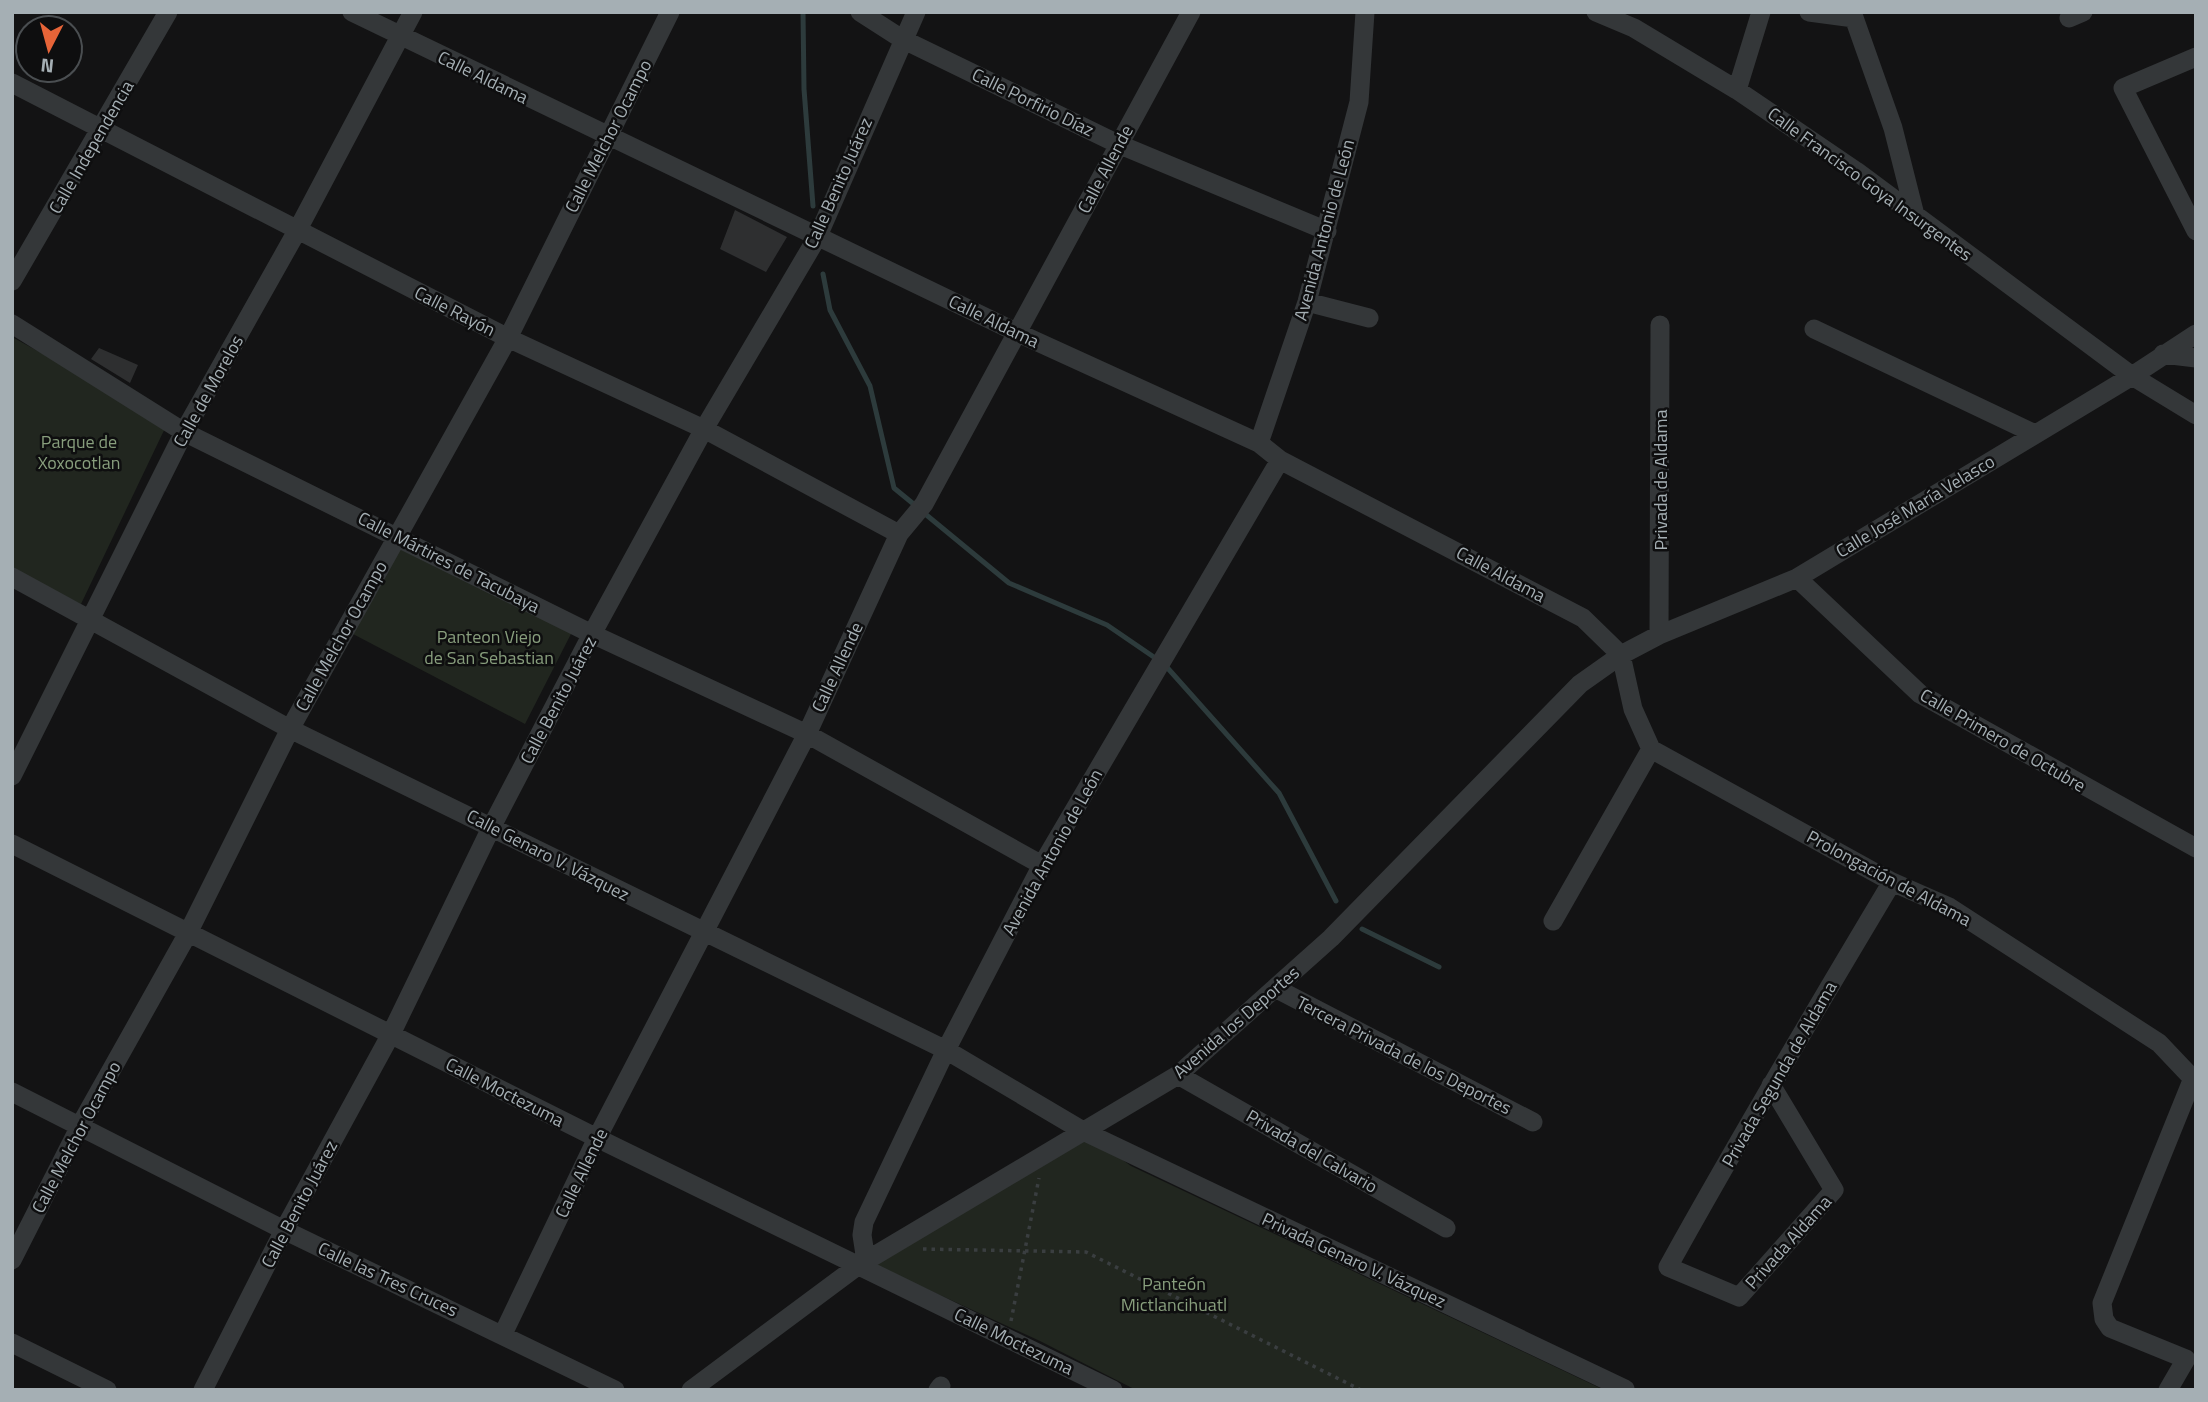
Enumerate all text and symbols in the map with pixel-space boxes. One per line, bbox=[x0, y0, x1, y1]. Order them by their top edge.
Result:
north arrow bbox=[14, 14, 84, 84]
street label: Calle Aldama bbox=[433, 43, 533, 111]
text: N bbox=[39, 51, 55, 82]
street label: Calle Melchor Ocampo bbox=[558, 55, 658, 217]
street label: Calle Porfirio Díaz bbox=[967, 61, 1099, 143]
street label: Calle Independencia bbox=[42, 75, 140, 219]
street label: Calle Francisco Goya Insurgentes bbox=[1762, 100, 1978, 268]
street label: Calle Benito Juárez bbox=[797, 113, 879, 253]
street label: Calle Allende bbox=[1070, 120, 1140, 218]
street label: Avenida Antonio de León bbox=[1287, 136, 1361, 324]
street label: Calle Rayón bbox=[410, 279, 500, 343]
street label: Calle Aldama bbox=[944, 287, 1044, 355]
street label: Calle de Morelos bbox=[166, 330, 250, 452]
street label: Privada de Aldama bbox=[1647, 410, 1674, 550]
park label: Parque de Xoxocotlan bbox=[38, 428, 120, 476]
street label: Calle José María Velasco bbox=[1830, 448, 2000, 564]
street label: Calle Mártires de Tacubaya bbox=[353, 504, 545, 620]
street label: Calle Aldama bbox=[1452, 539, 1550, 609]
street label: Calle Melchor Ocampo bbox=[288, 556, 394, 716]
street label: Calle Allende bbox=[804, 618, 870, 716]
park label: Panteon Viejo de San Sebastian bbox=[424, 623, 554, 671]
street label: Calle Benito Juárez bbox=[513, 631, 603, 769]
street label: Calle Primero de Octubre bbox=[1915, 681, 2091, 799]
street label: Avenida Antonio de León bbox=[995, 764, 1109, 940]
street label: Calle Genaro V. Vázquez bbox=[462, 802, 634, 908]
street label: Prolongación de Aldama bbox=[1802, 823, 1976, 933]
street label: Avenida los Deportes bbox=[1167, 959, 1305, 1085]
street label: Privada Segunda de Aldama bbox=[1715, 976, 1843, 1172]
street label: Tercera Privada de los Deportes bbox=[1292, 989, 1516, 1121]
street label: Calle Moctezuma bbox=[441, 1051, 569, 1133]
street label: Calle Melchor Ocampo bbox=[25, 1056, 127, 1218]
street label: Privada del Calvario bbox=[1241, 1102, 1383, 1200]
street label: Calle Allende bbox=[548, 1124, 614, 1222]
street label: Calle Benito Juárez bbox=[254, 1135, 344, 1273]
street label: Privada Aldama bbox=[1738, 1189, 1838, 1295]
street label: Privada Genaro V. Vázquez bbox=[1258, 1205, 1450, 1315]
street label: Calle las Tres Cruces bbox=[314, 1235, 462, 1323]
park label: Panteón Mictlancihuatl bbox=[1121, 1270, 1227, 1318]
street label: Calle Moctezuma bbox=[950, 1300, 1078, 1382]

